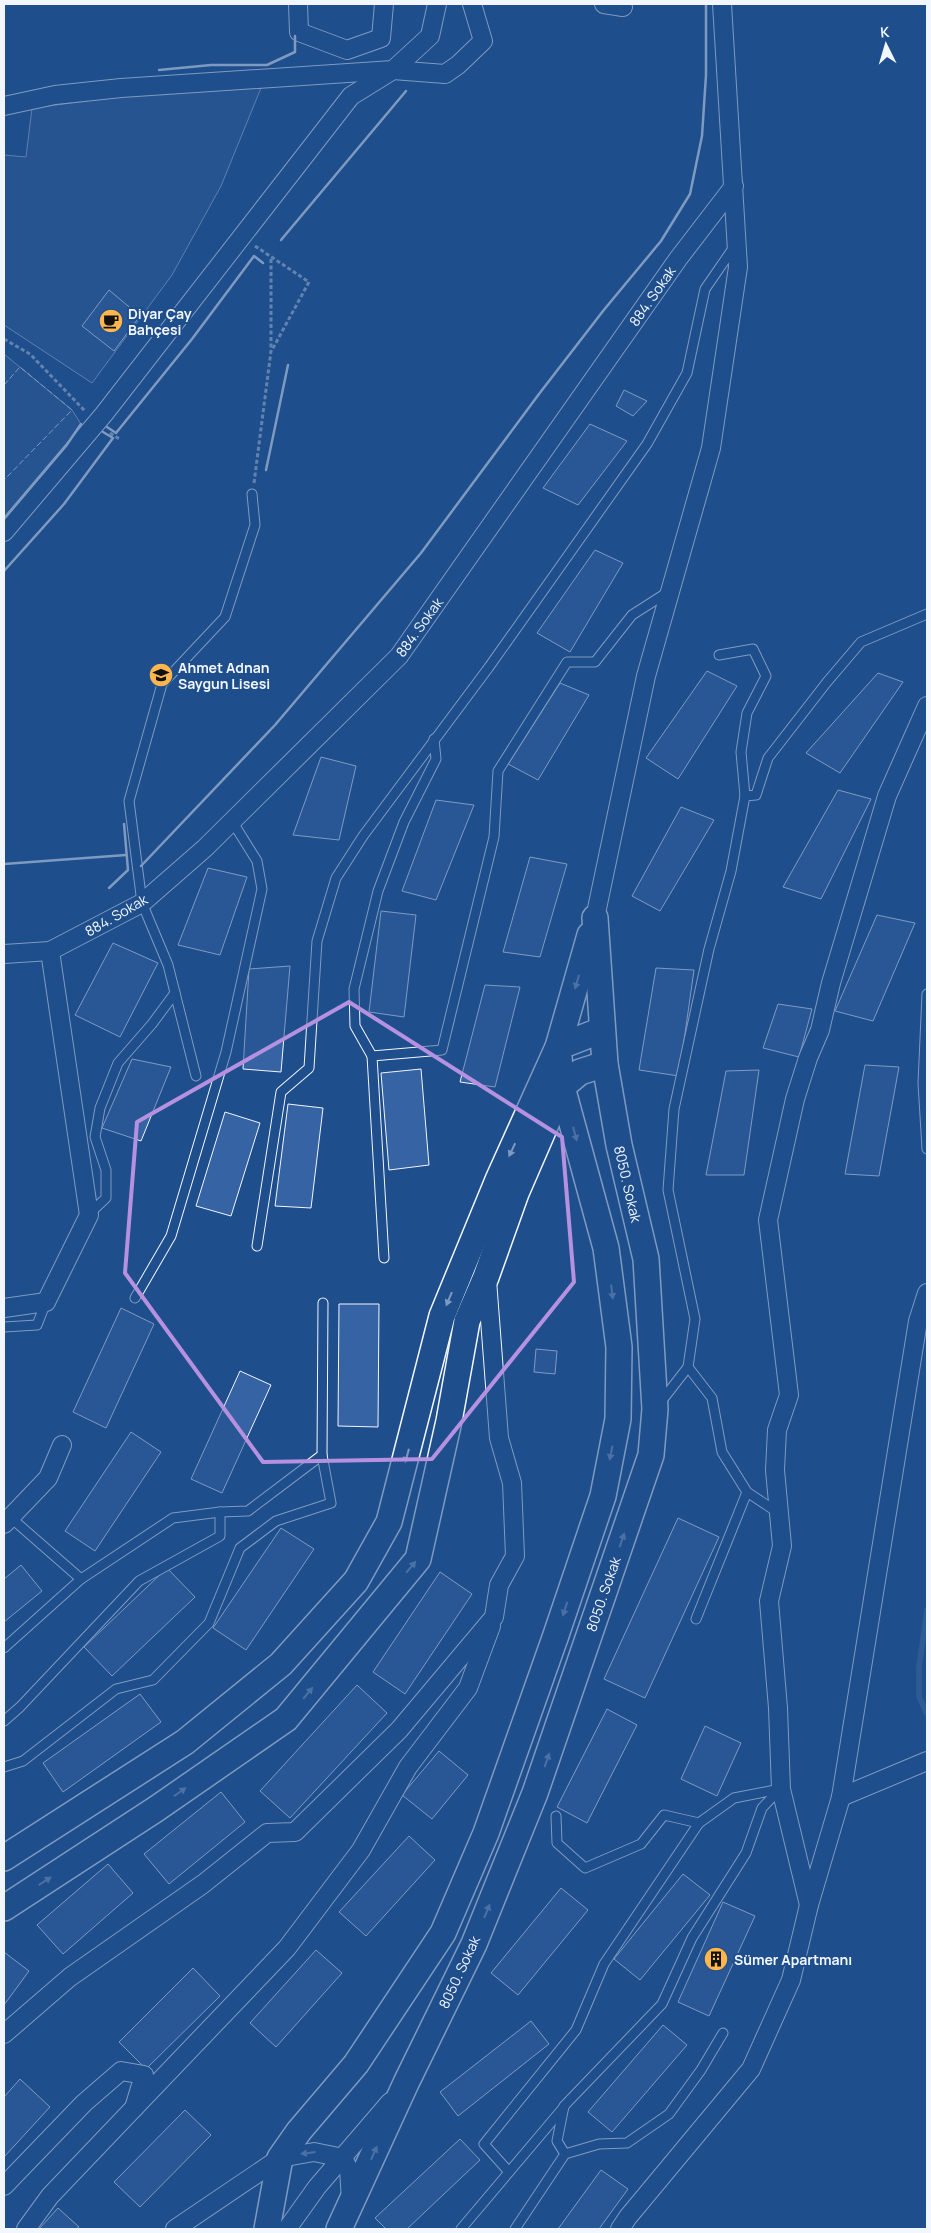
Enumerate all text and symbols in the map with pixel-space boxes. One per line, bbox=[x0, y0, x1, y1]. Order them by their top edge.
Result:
north arrow bbox=[861, 20, 911, 70]
text: K bbox=[879, 22, 891, 41]
street label: 884. Sokak bbox=[624, 261, 680, 330]
place label: Diyar Çay Bahçesi bbox=[128, 304, 192, 339]
cafe icon: Diyar Çay Bahçesi bbox=[98, 308, 124, 334]
street label: 884. Sokak bbox=[391, 593, 448, 661]
place label: Ahmet Adnan Saygun Lisesi bbox=[178, 658, 270, 693]
school or university icon: Ahmet Adnan Saygun Lisesi bbox=[148, 662, 174, 688]
street label: 884. Sokak bbox=[81, 889, 152, 941]
one-way arrow bbox=[572, 975, 580, 990]
one-way arrow bbox=[571, 1126, 579, 1141]
one-way arrow bbox=[508, 1143, 516, 1157]
street label: 8050. Sokak bbox=[610, 1144, 646, 1225]
one-way arrow bbox=[608, 1284, 616, 1300]
one-way arrow bbox=[444, 1292, 452, 1306]
one-way arrow bbox=[607, 1446, 615, 1461]
one-way arrow bbox=[402, 1449, 410, 1464]
one-way arrow bbox=[619, 1532, 626, 1547]
street label: 8050. Sokak bbox=[581, 1553, 625, 1634]
one-way arrow bbox=[405, 1562, 417, 1574]
one-way arrow bbox=[561, 1602, 569, 1617]
one-way arrow bbox=[302, 1686, 313, 1699]
one-way arrow bbox=[543, 1752, 551, 1767]
one-way arrow bbox=[174, 1787, 187, 1797]
one-way arrow bbox=[38, 1877, 51, 1886]
one-way arrow bbox=[483, 1903, 491, 1918]
street label: 8050. Sokak bbox=[434, 1932, 485, 2011]
building icon: Sümer Apartmanı bbox=[703, 1946, 729, 1972]
place label: Sümer Apartmanı bbox=[734, 1950, 852, 1969]
one-way arrow bbox=[371, 2146, 379, 2160]
one-way arrow bbox=[299, 2149, 315, 2157]

